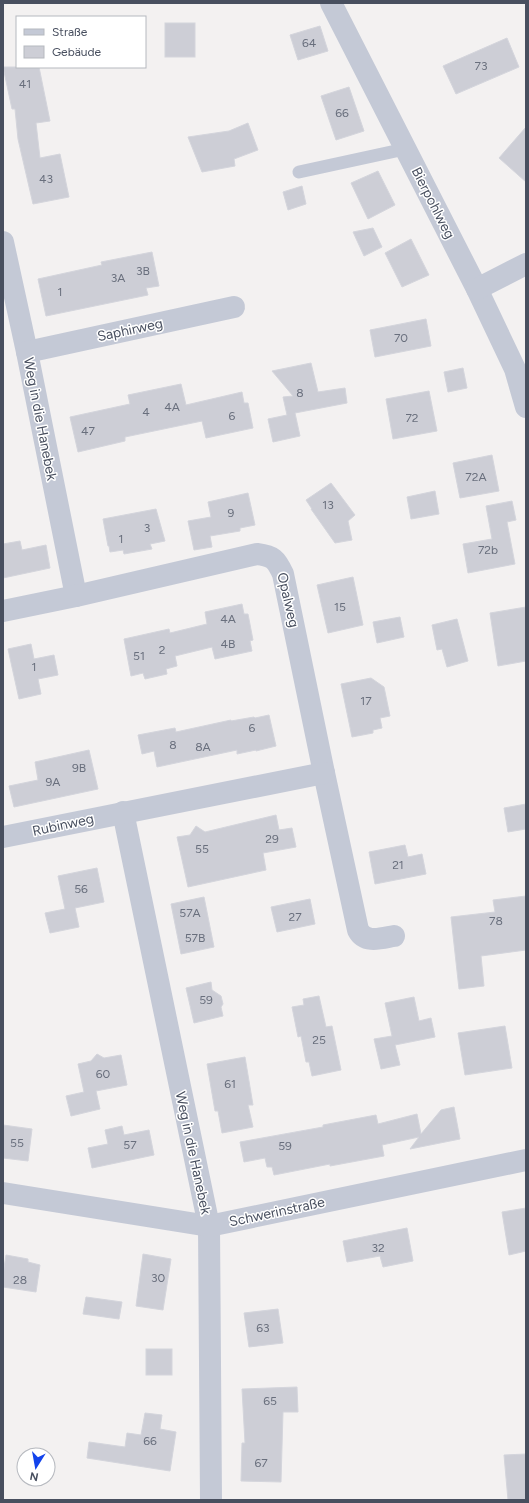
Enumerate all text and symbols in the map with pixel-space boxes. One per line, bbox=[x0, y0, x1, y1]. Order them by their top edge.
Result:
legend bbox=[16, 16, 146, 68]
text: Straße bbox=[52, 25, 88, 39]
house number: 64 bbox=[302, 36, 317, 50]
text: Gebäude bbox=[52, 45, 102, 59]
house number: 73 bbox=[475, 59, 487, 73]
house number: 41 bbox=[19, 77, 31, 91]
house number: 66 bbox=[335, 106, 349, 120]
street label: Bierpohlweg bbox=[408, 164, 458, 242]
house number: 43 bbox=[39, 172, 53, 186]
house number: 3B bbox=[136, 264, 150, 278]
house number: 3A bbox=[111, 271, 125, 285]
house number: 1 bbox=[58, 285, 62, 299]
street label: Saphirweg bbox=[96, 315, 164, 345]
house number: 70 bbox=[394, 331, 408, 345]
street label: Weg in die Hanebek bbox=[20, 356, 60, 482]
house number: 8 bbox=[296, 386, 304, 400]
house number: 4A bbox=[164, 400, 180, 414]
house number: 4 bbox=[142, 405, 150, 419]
house number: 6 bbox=[229, 409, 236, 423]
house number: 72 bbox=[405, 411, 419, 425]
house number: 47 bbox=[81, 424, 95, 438]
house number: 72A bbox=[465, 470, 487, 484]
house number: 13 bbox=[322, 498, 334, 512]
house number: 9 bbox=[228, 506, 235, 520]
house number: 3 bbox=[144, 521, 150, 535]
house number: 1 bbox=[119, 532, 123, 546]
house number: 72b bbox=[478, 543, 498, 557]
street label: Opalweg bbox=[273, 571, 303, 629]
house number: 15 bbox=[334, 600, 346, 614]
house number: 4A bbox=[220, 612, 236, 626]
house number: 4B bbox=[221, 637, 235, 651]
house number: 2 bbox=[159, 643, 165, 657]
house number: 51 bbox=[133, 649, 145, 663]
house number: 1 bbox=[32, 660, 36, 674]
house number: 17 bbox=[360, 694, 372, 708]
house number: 6 bbox=[249, 721, 256, 735]
house number: 8 bbox=[169, 738, 177, 752]
house number: 8A bbox=[195, 740, 211, 754]
house number: 9B bbox=[72, 761, 86, 775]
house number: 9A bbox=[46, 775, 60, 789]
street label: Rubinweg bbox=[31, 810, 95, 840]
house number: 29 bbox=[265, 832, 279, 846]
house number: 55 bbox=[195, 842, 209, 856]
house number: 21 bbox=[392, 858, 404, 872]
house number: 56 bbox=[74, 882, 88, 896]
house number: 57A bbox=[179, 906, 201, 920]
house number: 27 bbox=[288, 910, 302, 924]
house number: 78 bbox=[489, 914, 503, 928]
house number: 57B bbox=[185, 931, 205, 945]
house number: 59 bbox=[199, 993, 213, 1007]
house number: 25 bbox=[312, 1033, 326, 1047]
house number: 60 bbox=[96, 1067, 111, 1081]
house number: 61 bbox=[224, 1077, 236, 1091]
street label: Weg in die Hanebek bbox=[172, 1090, 214, 1216]
house number: 55 bbox=[10, 1136, 24, 1150]
house number: 57 bbox=[123, 1138, 137, 1152]
house number: 59 bbox=[278, 1139, 292, 1153]
street label: Schwerinstraße bbox=[228, 1193, 327, 1230]
house number: 32 bbox=[371, 1241, 385, 1255]
house number: 30 bbox=[151, 1271, 165, 1285]
house number: 28 bbox=[13, 1273, 27, 1287]
house number: 63 bbox=[256, 1321, 270, 1335]
house number: 65 bbox=[263, 1394, 277, 1408]
house number: 66 bbox=[143, 1434, 157, 1448]
north arrow bbox=[16, 1447, 56, 1487]
house number: 67 bbox=[254, 1456, 268, 1470]
text: N bbox=[29, 1469, 40, 1484]

